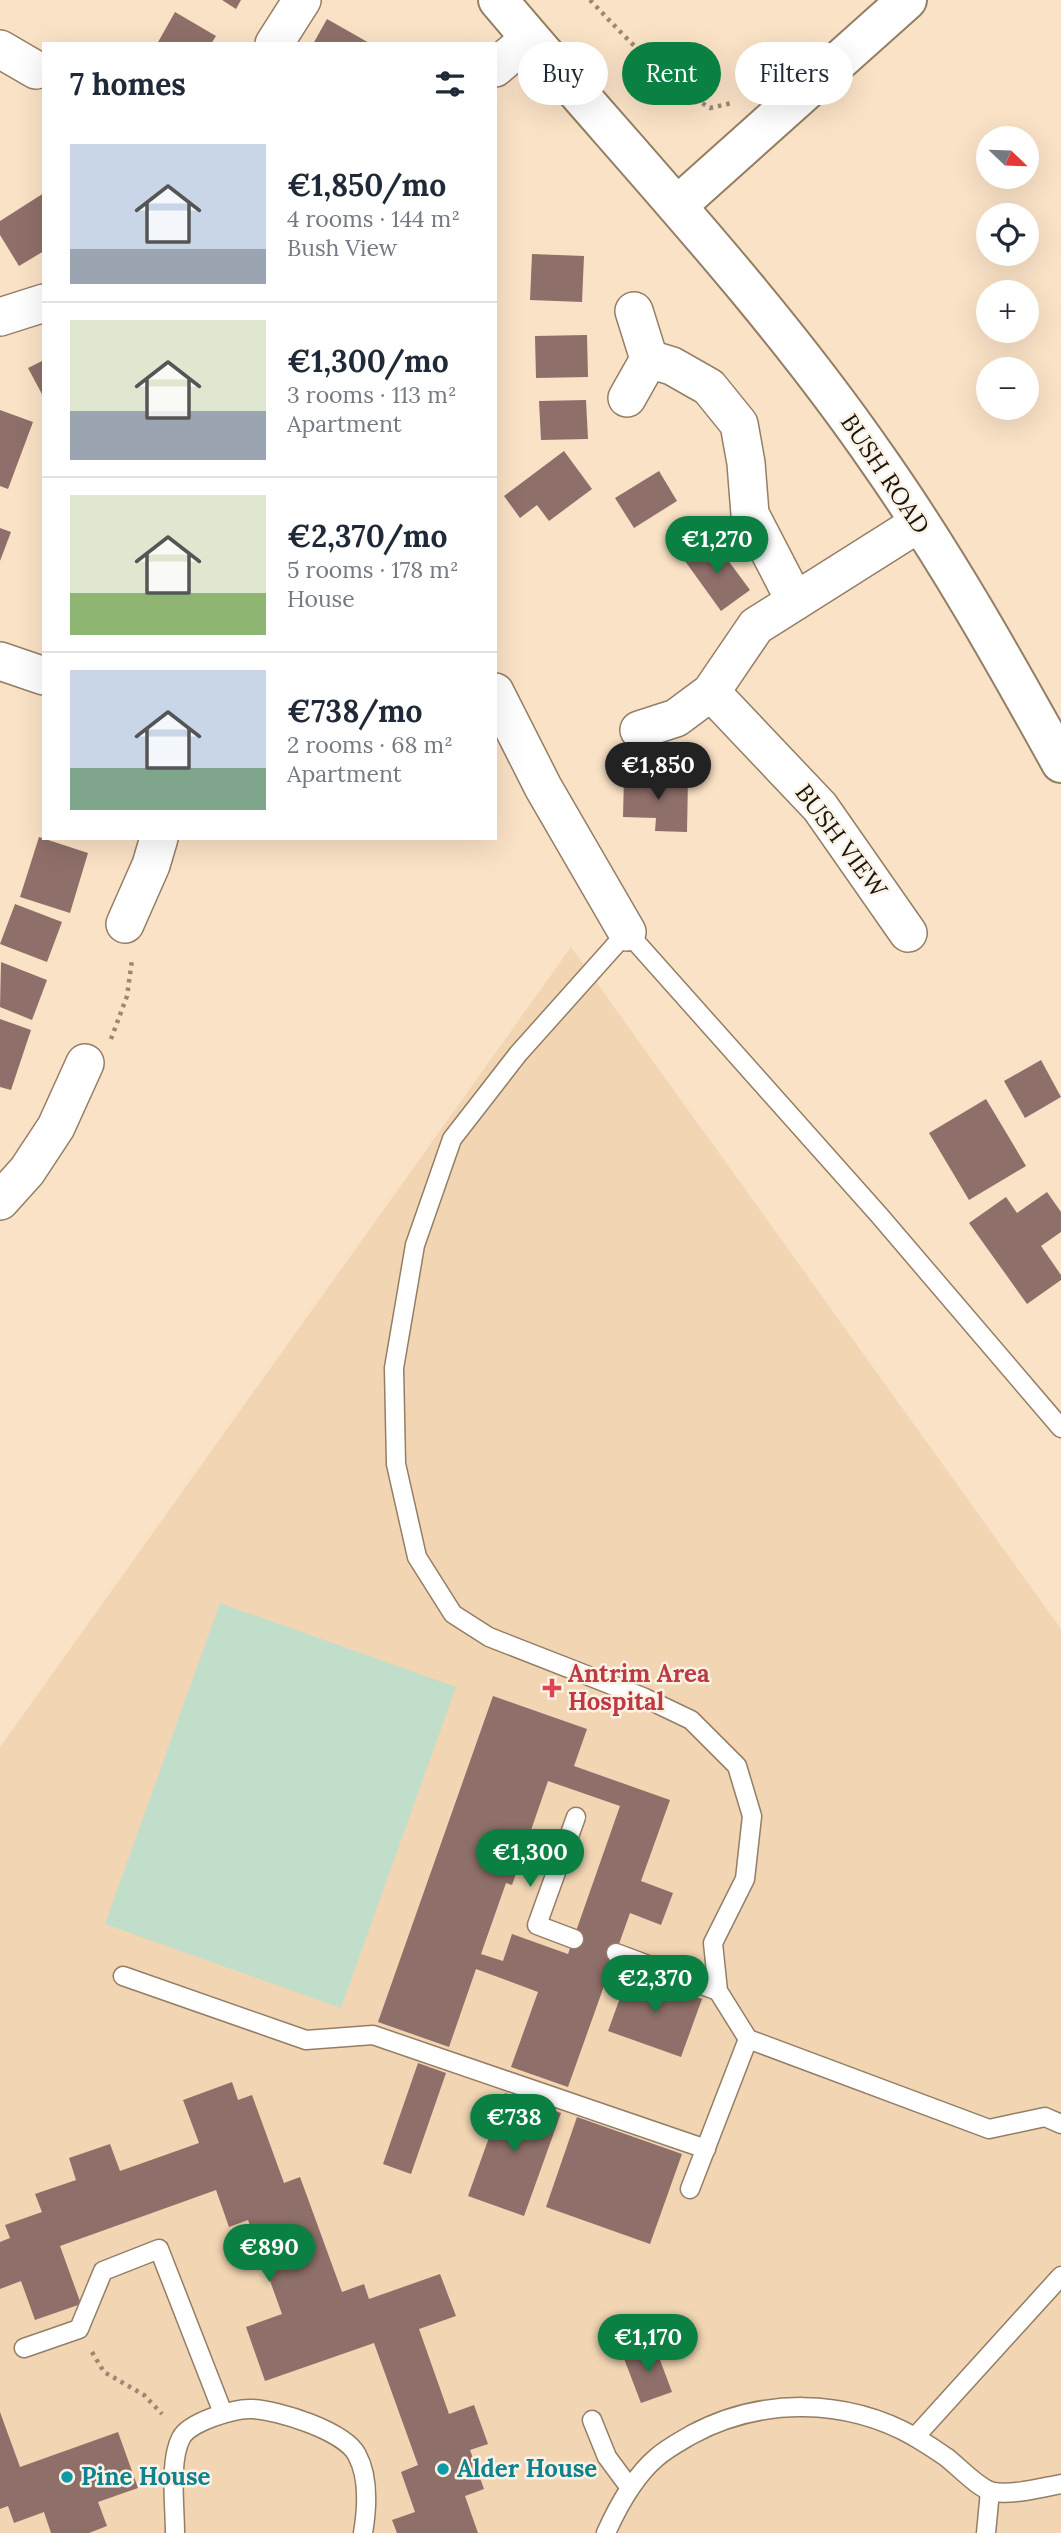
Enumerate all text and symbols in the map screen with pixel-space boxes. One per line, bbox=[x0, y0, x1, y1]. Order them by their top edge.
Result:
chip: Buy bbox=[518, 42, 608, 105]
chip: Rent bbox=[622, 42, 721, 105]
chip: Filters bbox=[735, 42, 853, 105]
text: 7 homes bbox=[70, 65, 186, 103]
icon: filters bbox=[431, 65, 469, 103]
north arrow bbox=[976, 126, 1040, 189]
map controls bbox=[976, 126, 1039, 420]
text: €1,850/mo bbox=[287, 166, 446, 204]
icon: home bbox=[126, 172, 210, 256]
button: locate bbox=[976, 203, 1039, 266]
text: 4 rooms · 144 m² bbox=[287, 204, 460, 233]
text: Bush View bbox=[287, 233, 397, 262]
button: + bbox=[976, 280, 1039, 343]
text: €1,300/mo bbox=[287, 342, 449, 380]
icon: home bbox=[126, 348, 210, 432]
button: − bbox=[976, 357, 1039, 420]
text: 3 rooms · 113 m² bbox=[287, 380, 457, 409]
street label: BUSH ROAD bbox=[834, 408, 937, 540]
text: Apartment bbox=[287, 409, 402, 438]
pin: €1,270 bbox=[660, 516, 774, 576]
text: €2,370/mo bbox=[287, 517, 447, 555]
icon: home bbox=[126, 523, 210, 607]
text: €1,270 bbox=[681, 524, 753, 553]
text: 5 rooms · 178 m² bbox=[287, 555, 459, 584]
text: House bbox=[287, 584, 355, 613]
text: €738/mo bbox=[287, 692, 423, 730]
icon: home bbox=[126, 698, 210, 782]
text: 2 rooms · 68 m² bbox=[287, 730, 453, 759]
pin: €1,850 bbox=[601, 742, 715, 802]
text: €1,850 bbox=[621, 750, 695, 779]
text: Apartment bbox=[287, 759, 402, 788]
street label: BUSH VIEW bbox=[789, 778, 895, 904]
place label: Antrim Area Hospital bbox=[568, 1658, 710, 1717]
marker: Antrim Area Hospital bbox=[542, 1678, 562, 1698]
pin: €1,300 bbox=[473, 1829, 587, 1889]
text: €1,300 bbox=[492, 1837, 568, 1866]
pin: €2,370 bbox=[598, 1955, 712, 2015]
text: €2,370 bbox=[618, 1963, 692, 1992]
pin: €738 bbox=[473, 2094, 555, 2154]
text: €738 bbox=[486, 2102, 542, 2131]
pin: €890 bbox=[228, 2224, 310, 2284]
text: €890 bbox=[239, 2232, 299, 2261]
pin: €1,170 bbox=[591, 2314, 705, 2374]
text: €1,170 bbox=[614, 2322, 682, 2351]
place label: Alder House bbox=[457, 2453, 597, 2484]
place label: Pine House bbox=[81, 2461, 211, 2492]
marker: Alder House bbox=[435, 2461, 451, 2477]
marker: Pine House bbox=[59, 2469, 75, 2485]

